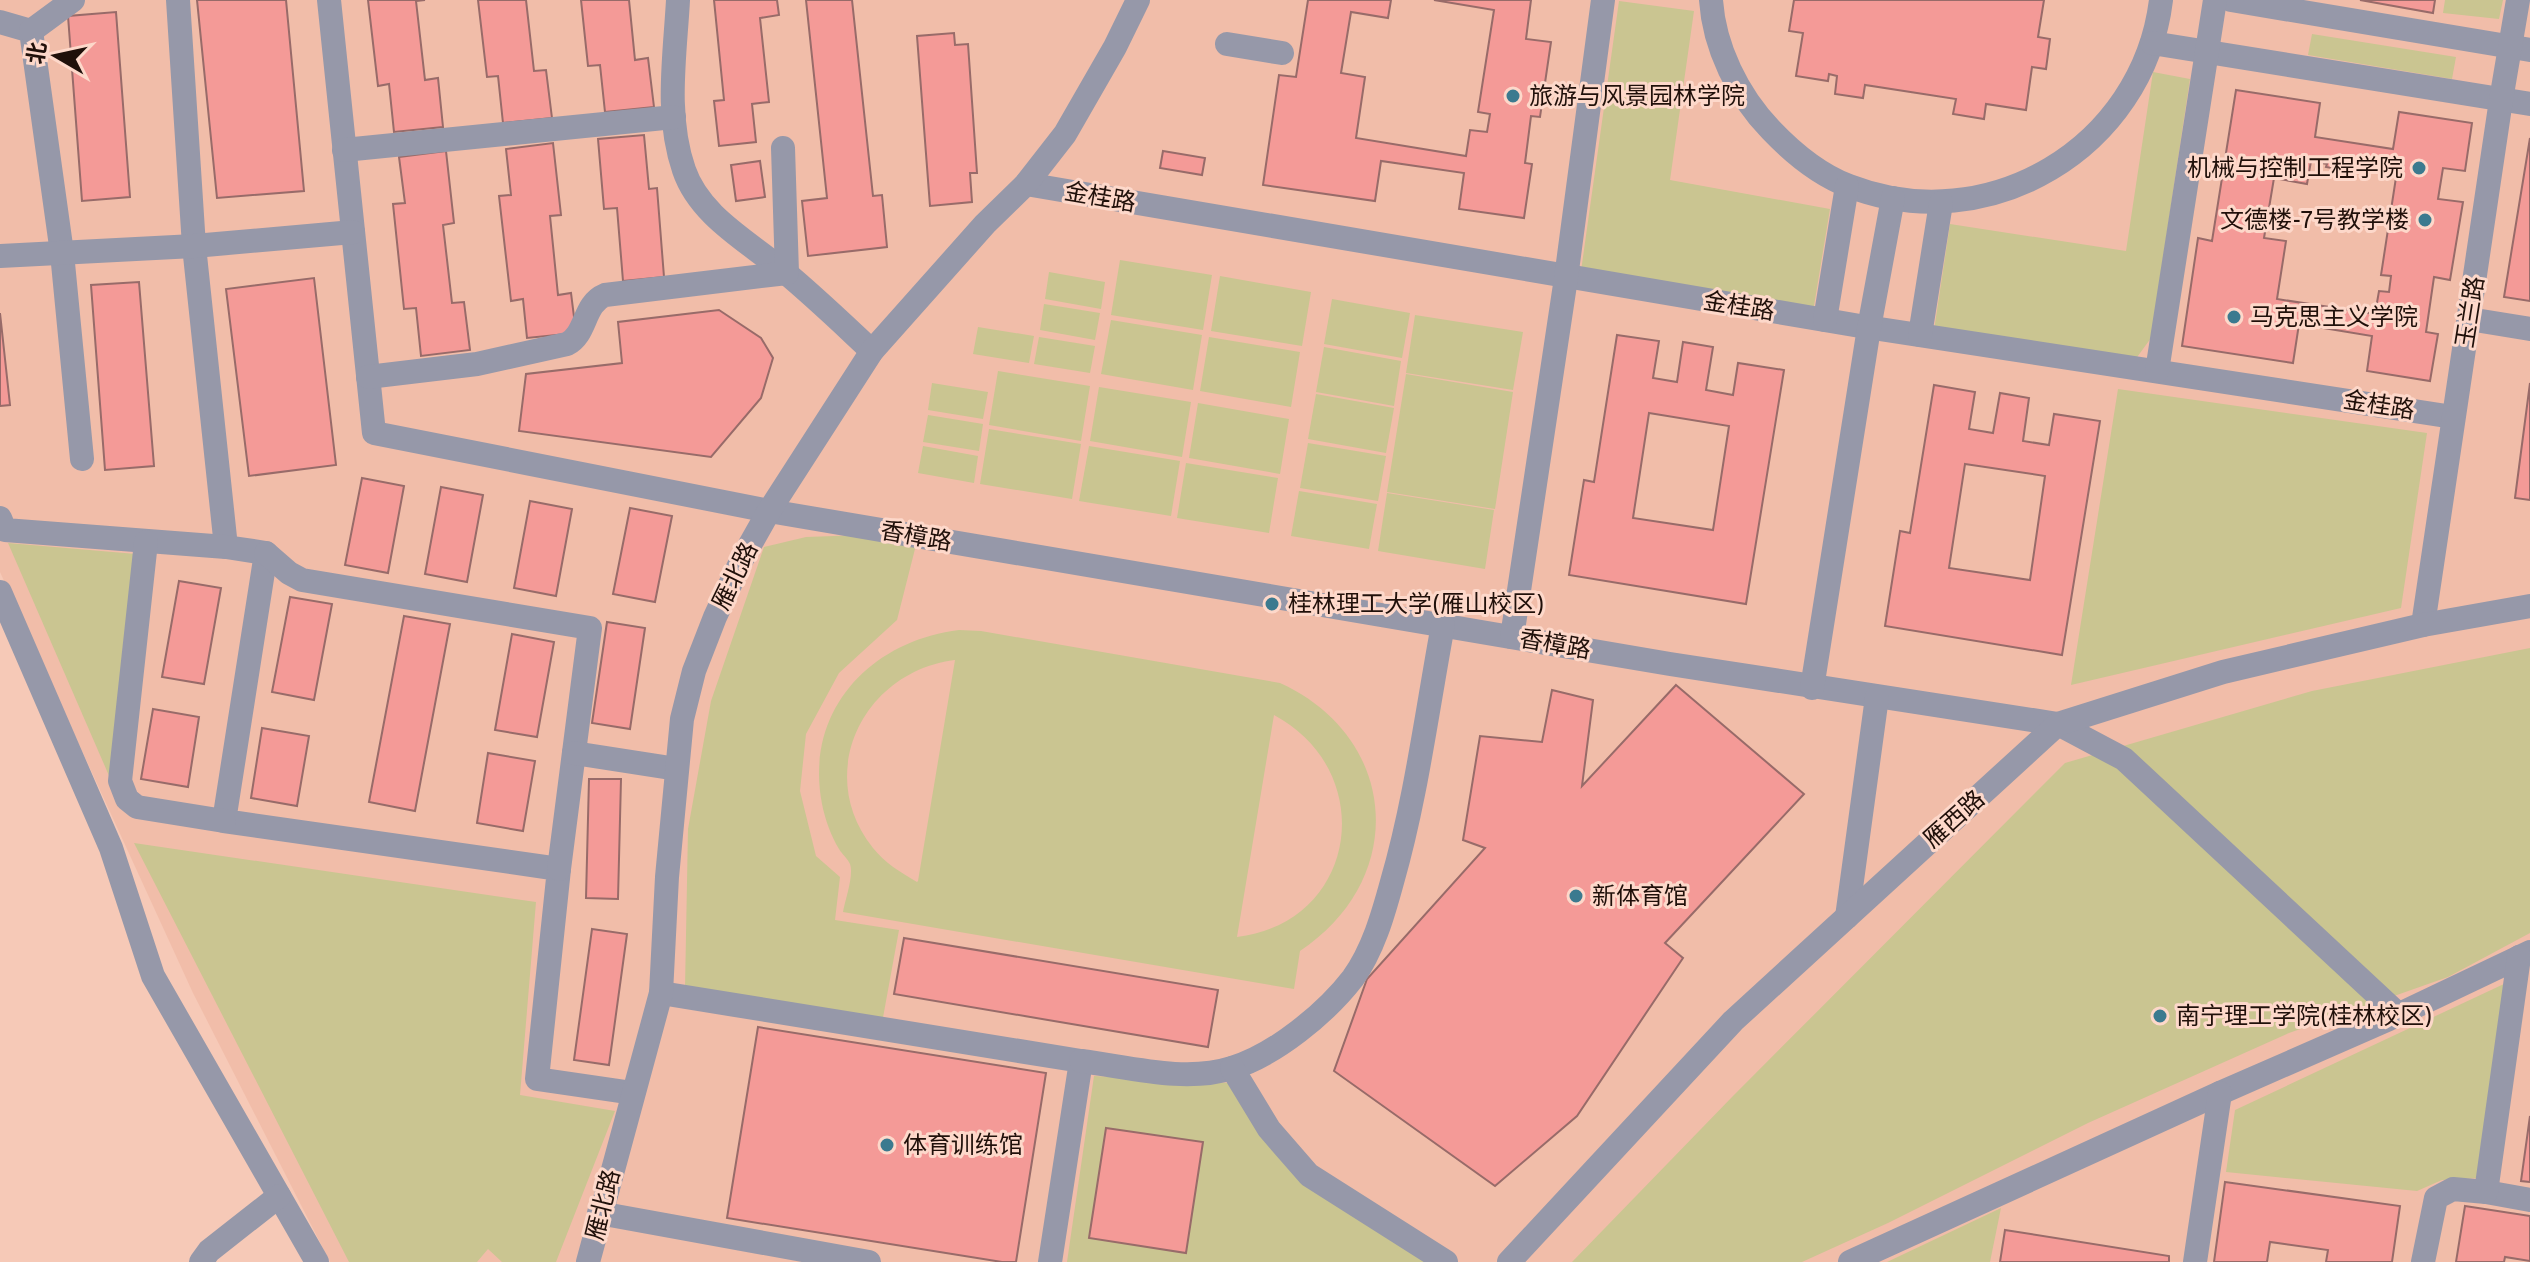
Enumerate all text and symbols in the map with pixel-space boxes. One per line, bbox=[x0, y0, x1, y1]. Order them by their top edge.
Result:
north arrow bbox=[16, 16, 96, 96]
text: 北 bbox=[24, 40, 54, 66]
place label: 旅游与风景园林学院 bbox=[1529, 83, 1745, 113]
marker: 旅游与风景园林学院 bbox=[1504, 87, 1522, 105]
place label: 机械与控制工程学院 bbox=[2187, 155, 2403, 185]
marker: 机械与控制工程学院 bbox=[2410, 159, 2428, 177]
street label: 金桂路 bbox=[1062, 178, 1138, 220]
place label: 文德楼-7号教学楼 bbox=[2220, 207, 2409, 237]
marker: 文德楼-7号教学楼 bbox=[2416, 211, 2434, 229]
street label: 玉兰路 bbox=[2452, 274, 2492, 350]
street label: 金桂路 bbox=[1701, 288, 1777, 328]
place label: 马克思主义学院 bbox=[2250, 304, 2418, 334]
marker: 马克思主义学院 bbox=[2225, 308, 2243, 326]
street label: 金桂路 bbox=[2341, 387, 2417, 427]
street label: 香樟路 bbox=[878, 517, 954, 559]
street label: 雁北路 bbox=[708, 538, 766, 616]
place label: 桂林理工大学(雁山校区) bbox=[1288, 591, 1544, 621]
marker: 桂林理工大学(雁山校区) bbox=[1263, 595, 1281, 613]
street label: 香樟路 bbox=[1517, 625, 1593, 667]
street label: 雁西路 bbox=[1919, 785, 1992, 856]
place label: 新体育馆 bbox=[1592, 883, 1688, 913]
marker: 新体育馆 bbox=[1567, 887, 1585, 905]
place label: 南宁理工学院(桂林校区) bbox=[2176, 1003, 2432, 1033]
marker: 南宁理工学院(桂林校区) bbox=[2151, 1007, 2169, 1025]
place label: 体育训练馆 bbox=[903, 1132, 1023, 1162]
marker: 体育训练馆 bbox=[878, 1136, 896, 1154]
street label: 雁北路 bbox=[582, 1167, 628, 1244]

